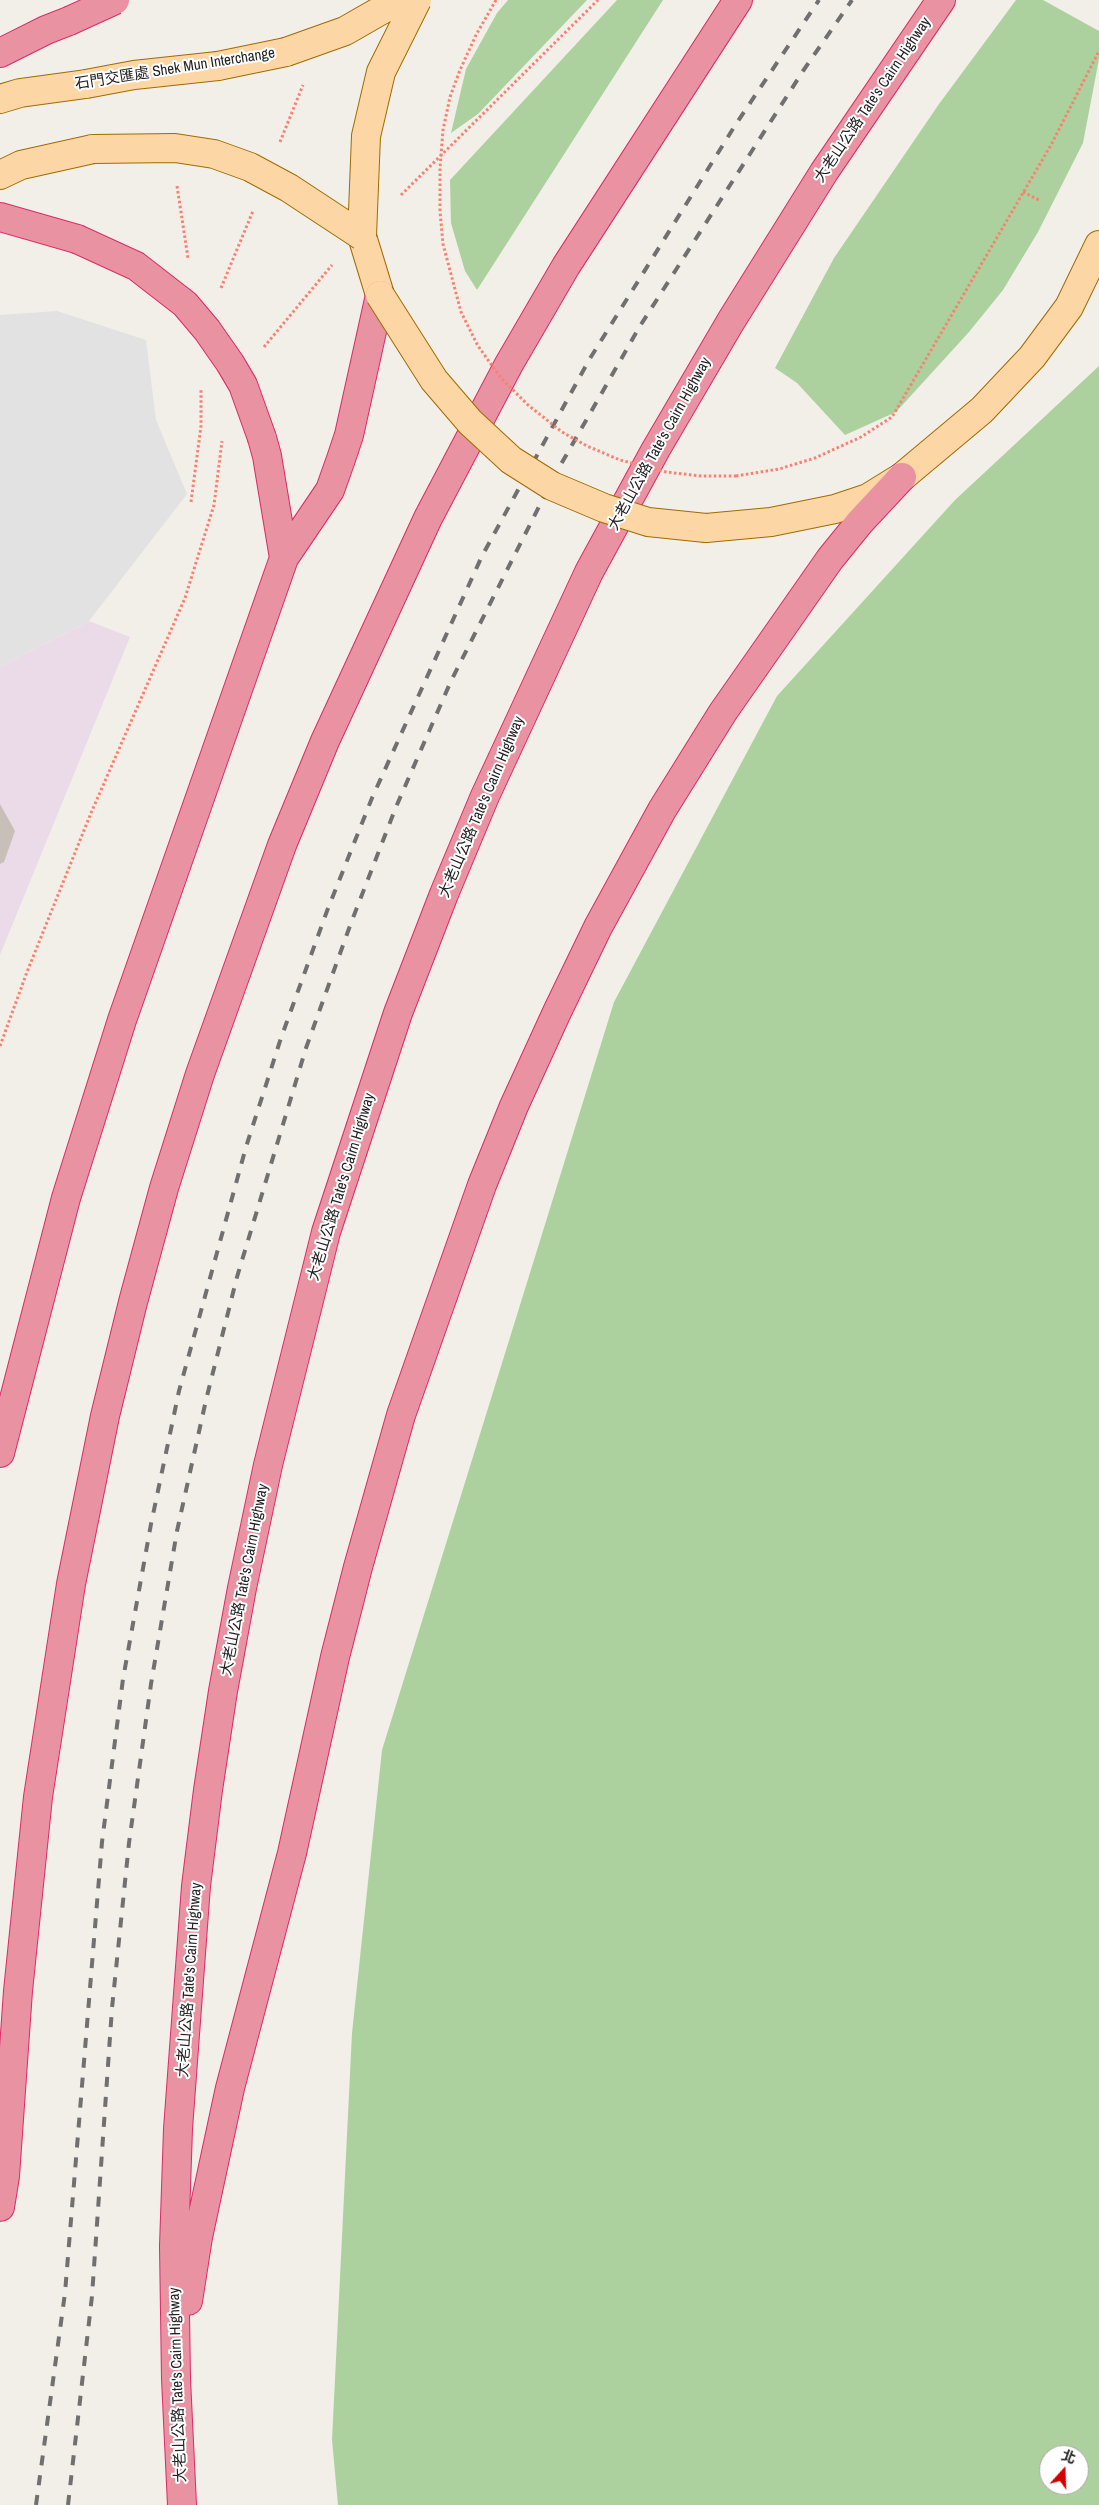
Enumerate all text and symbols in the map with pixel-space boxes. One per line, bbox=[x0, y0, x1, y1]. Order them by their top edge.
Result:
street label: 大老山公路 Tate's Cairn Highway bbox=[811, 14, 935, 186]
street label: 石門交匯處 Shek Mun Interchange bbox=[74, 44, 276, 94]
street label: 大老山公路 Tate's Cairn Highway bbox=[605, 354, 715, 534]
street label: 大老山公路 Tate's Cairn Highway bbox=[436, 714, 528, 900]
street label: 大老山公路 Tate's Cairn Highway bbox=[305, 1091, 379, 1283]
street label: 大老山公路 Tate's Cairn Highway bbox=[218, 1482, 272, 1678]
street label: 大老山公路 Tate's Cairn Highway bbox=[174, 1882, 206, 2078]
street label: 大老山公路 Tate's Cairn Highway bbox=[166, 2287, 190, 2483]
north arrow bbox=[1039, 2445, 1089, 2495]
text: 北 bbox=[1059, 2446, 1078, 2468]

